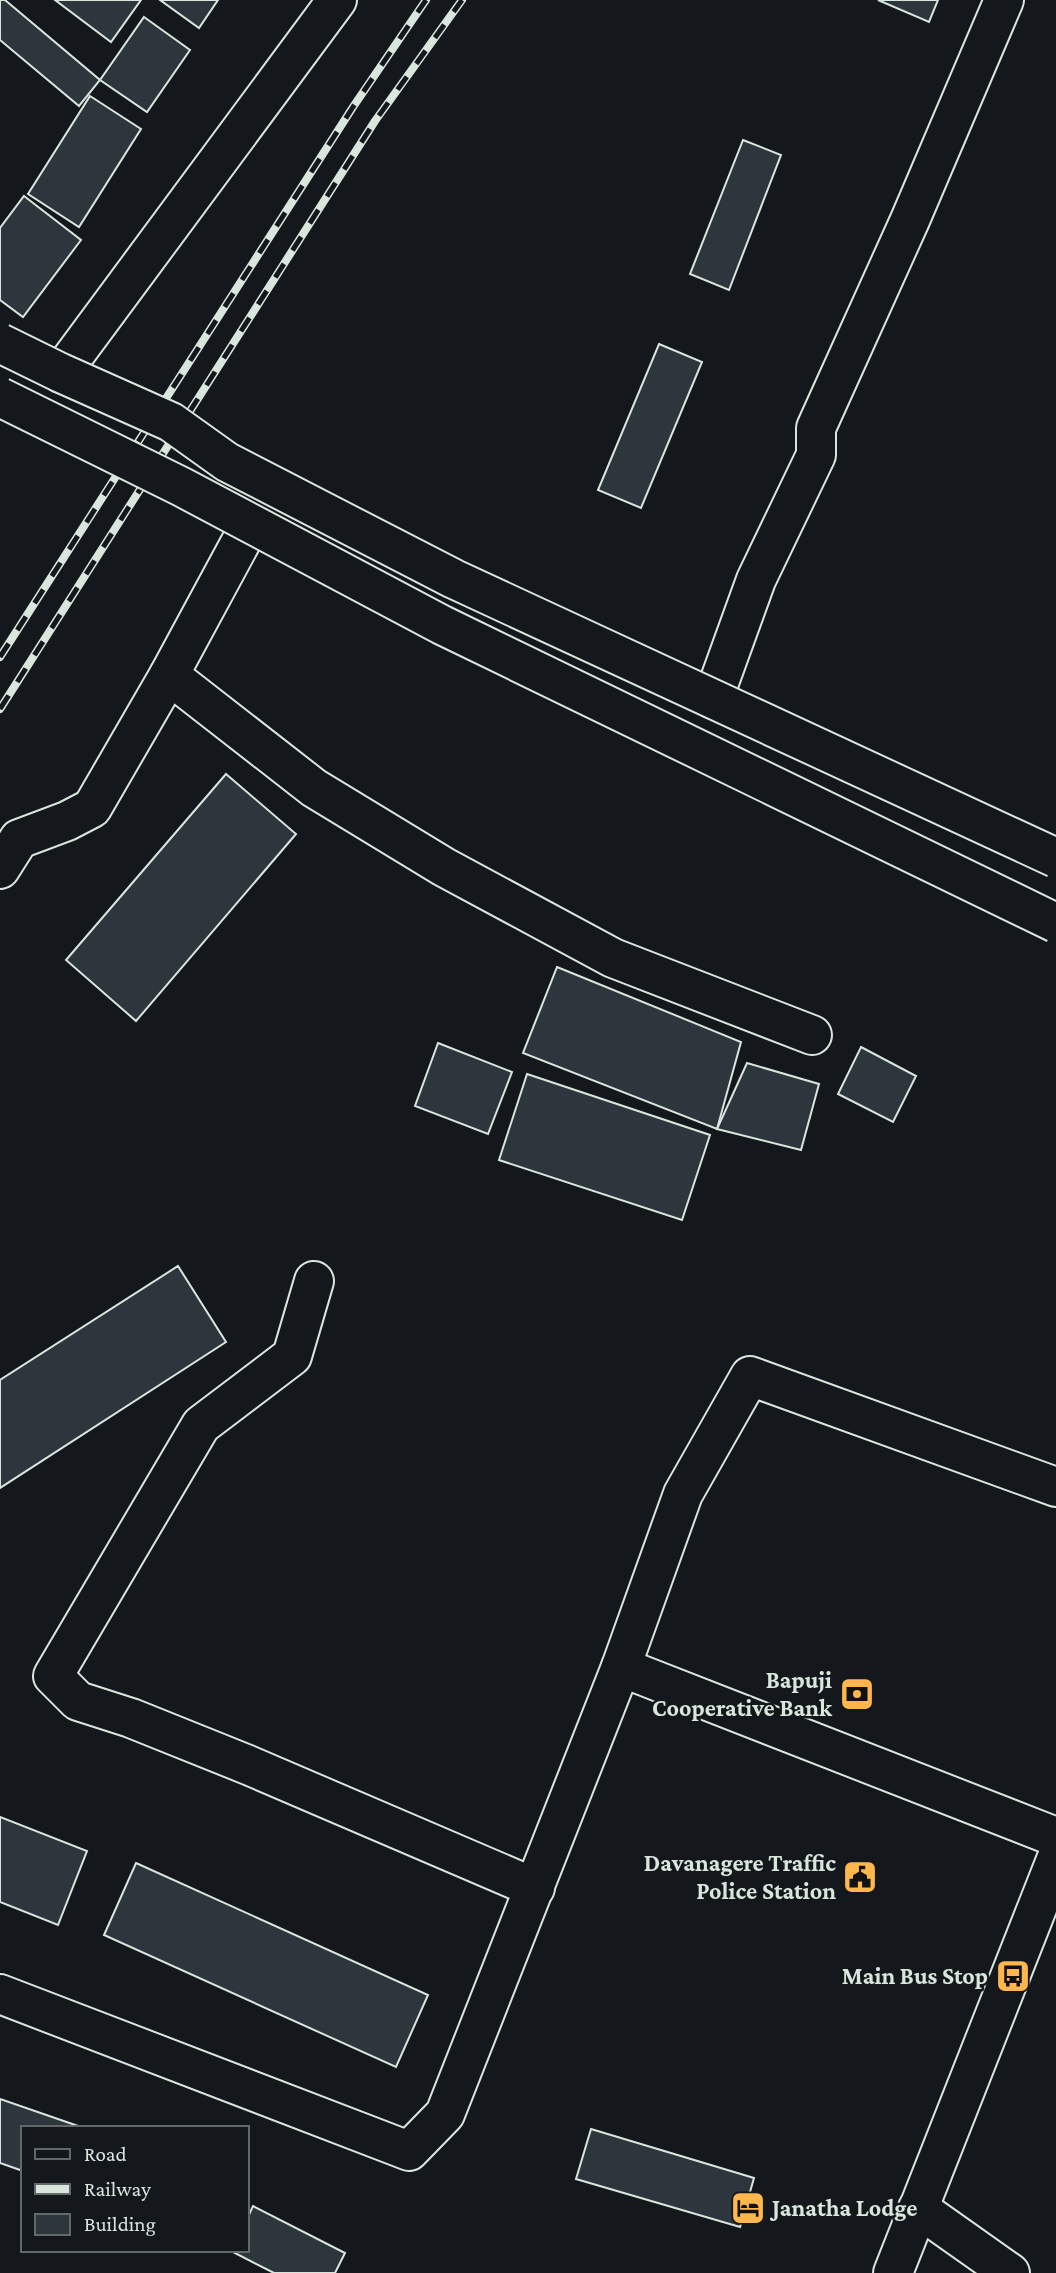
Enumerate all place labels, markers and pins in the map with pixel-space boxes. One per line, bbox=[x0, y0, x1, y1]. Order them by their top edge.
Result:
place label: Bapuji Cooperative Bank bbox=[652, 1666, 833, 1721]
bank icon: Bapuji Cooperative Bank bbox=[838, 1675, 876, 1713]
place label: Davanagere Traffic Police Station bbox=[644, 1849, 836, 1904]
public building icon: Davanagere Traffic Police Station bbox=[841, 1858, 879, 1896]
bus stop icon: Main Bus Stop bbox=[994, 1957, 1032, 1995]
place label: Main Bus Stop bbox=[842, 1962, 988, 1989]
hotel icon: Janatha Lodge bbox=[729, 2189, 767, 2227]
place label: Janatha Lodge bbox=[769, 2194, 917, 2221]

